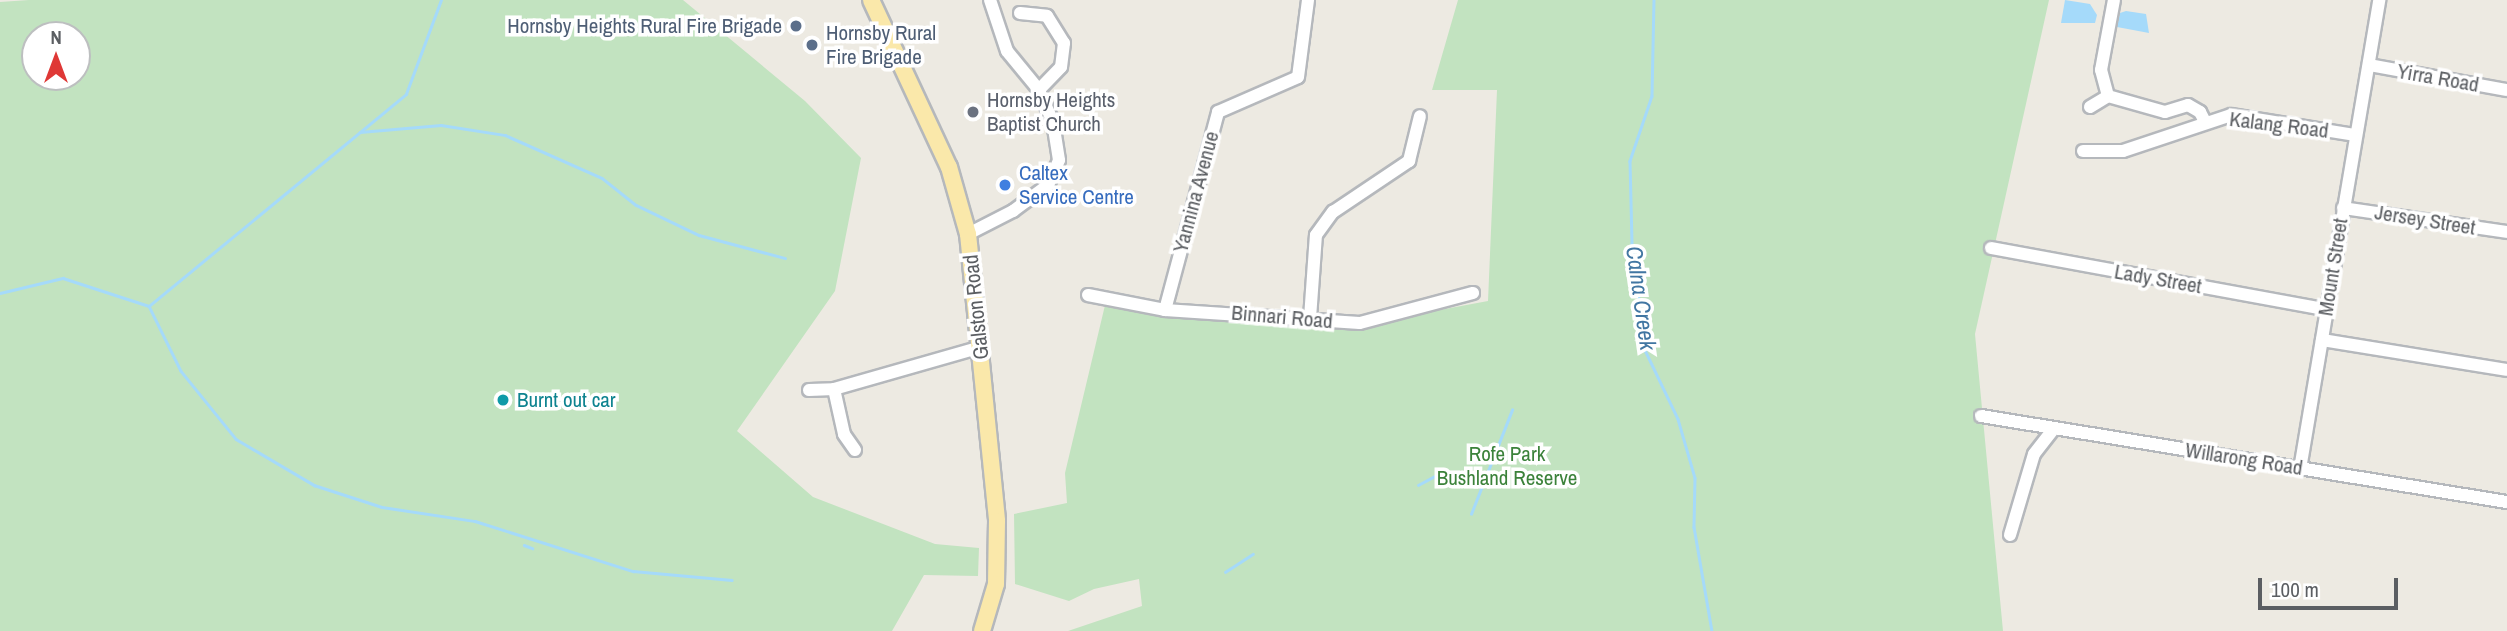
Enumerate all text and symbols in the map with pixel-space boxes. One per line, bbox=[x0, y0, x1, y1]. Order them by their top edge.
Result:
place label: Hornsby Heights Rural Fire Brigade bbox=[507, 13, 782, 39]
marker: Hornsby Heights Rural Fire Brigade bbox=[788, 18, 804, 34]
place label: Hornsby Rural Fire Brigade bbox=[826, 20, 936, 70]
north arrow bbox=[21, 21, 91, 91]
text: N bbox=[50, 24, 62, 50]
marker: Hornsby Rural Fire Brigade bbox=[804, 37, 820, 53]
street label: Yirra Road bbox=[2395, 58, 2481, 98]
place label: Hornsby Heights Baptist Church bbox=[987, 87, 1115, 137]
marker: Hornsby Heights Baptist Church bbox=[965, 104, 981, 120]
street label: Kalang Road bbox=[2228, 106, 2330, 144]
street label: Yannina Avenue bbox=[1168, 128, 1224, 256]
place label: Caltex Service Centre bbox=[1019, 160, 1134, 210]
marker: Caltex Service Centre bbox=[997, 177, 1013, 193]
street label: Jersey Street bbox=[2373, 200, 2477, 240]
street label: Mount Street bbox=[2313, 216, 2353, 318]
water label: Calna Creek bbox=[1620, 244, 1662, 352]
street label: Galston Road bbox=[958, 253, 994, 361]
street label: Lady Street bbox=[2112, 259, 2204, 299]
street label: Binnari Road bbox=[1230, 300, 1334, 334]
place label: Burnt out car bbox=[517, 387, 616, 413]
marker: Burnt out car bbox=[495, 392, 511, 408]
street label: Willarong Road bbox=[2183, 437, 2305, 481]
park label: Rofe Park Bushland Reserve bbox=[1437, 441, 1577, 491]
scale bar bbox=[2262, 564, 2402, 608]
text: 100 m bbox=[2271, 575, 2319, 604]

